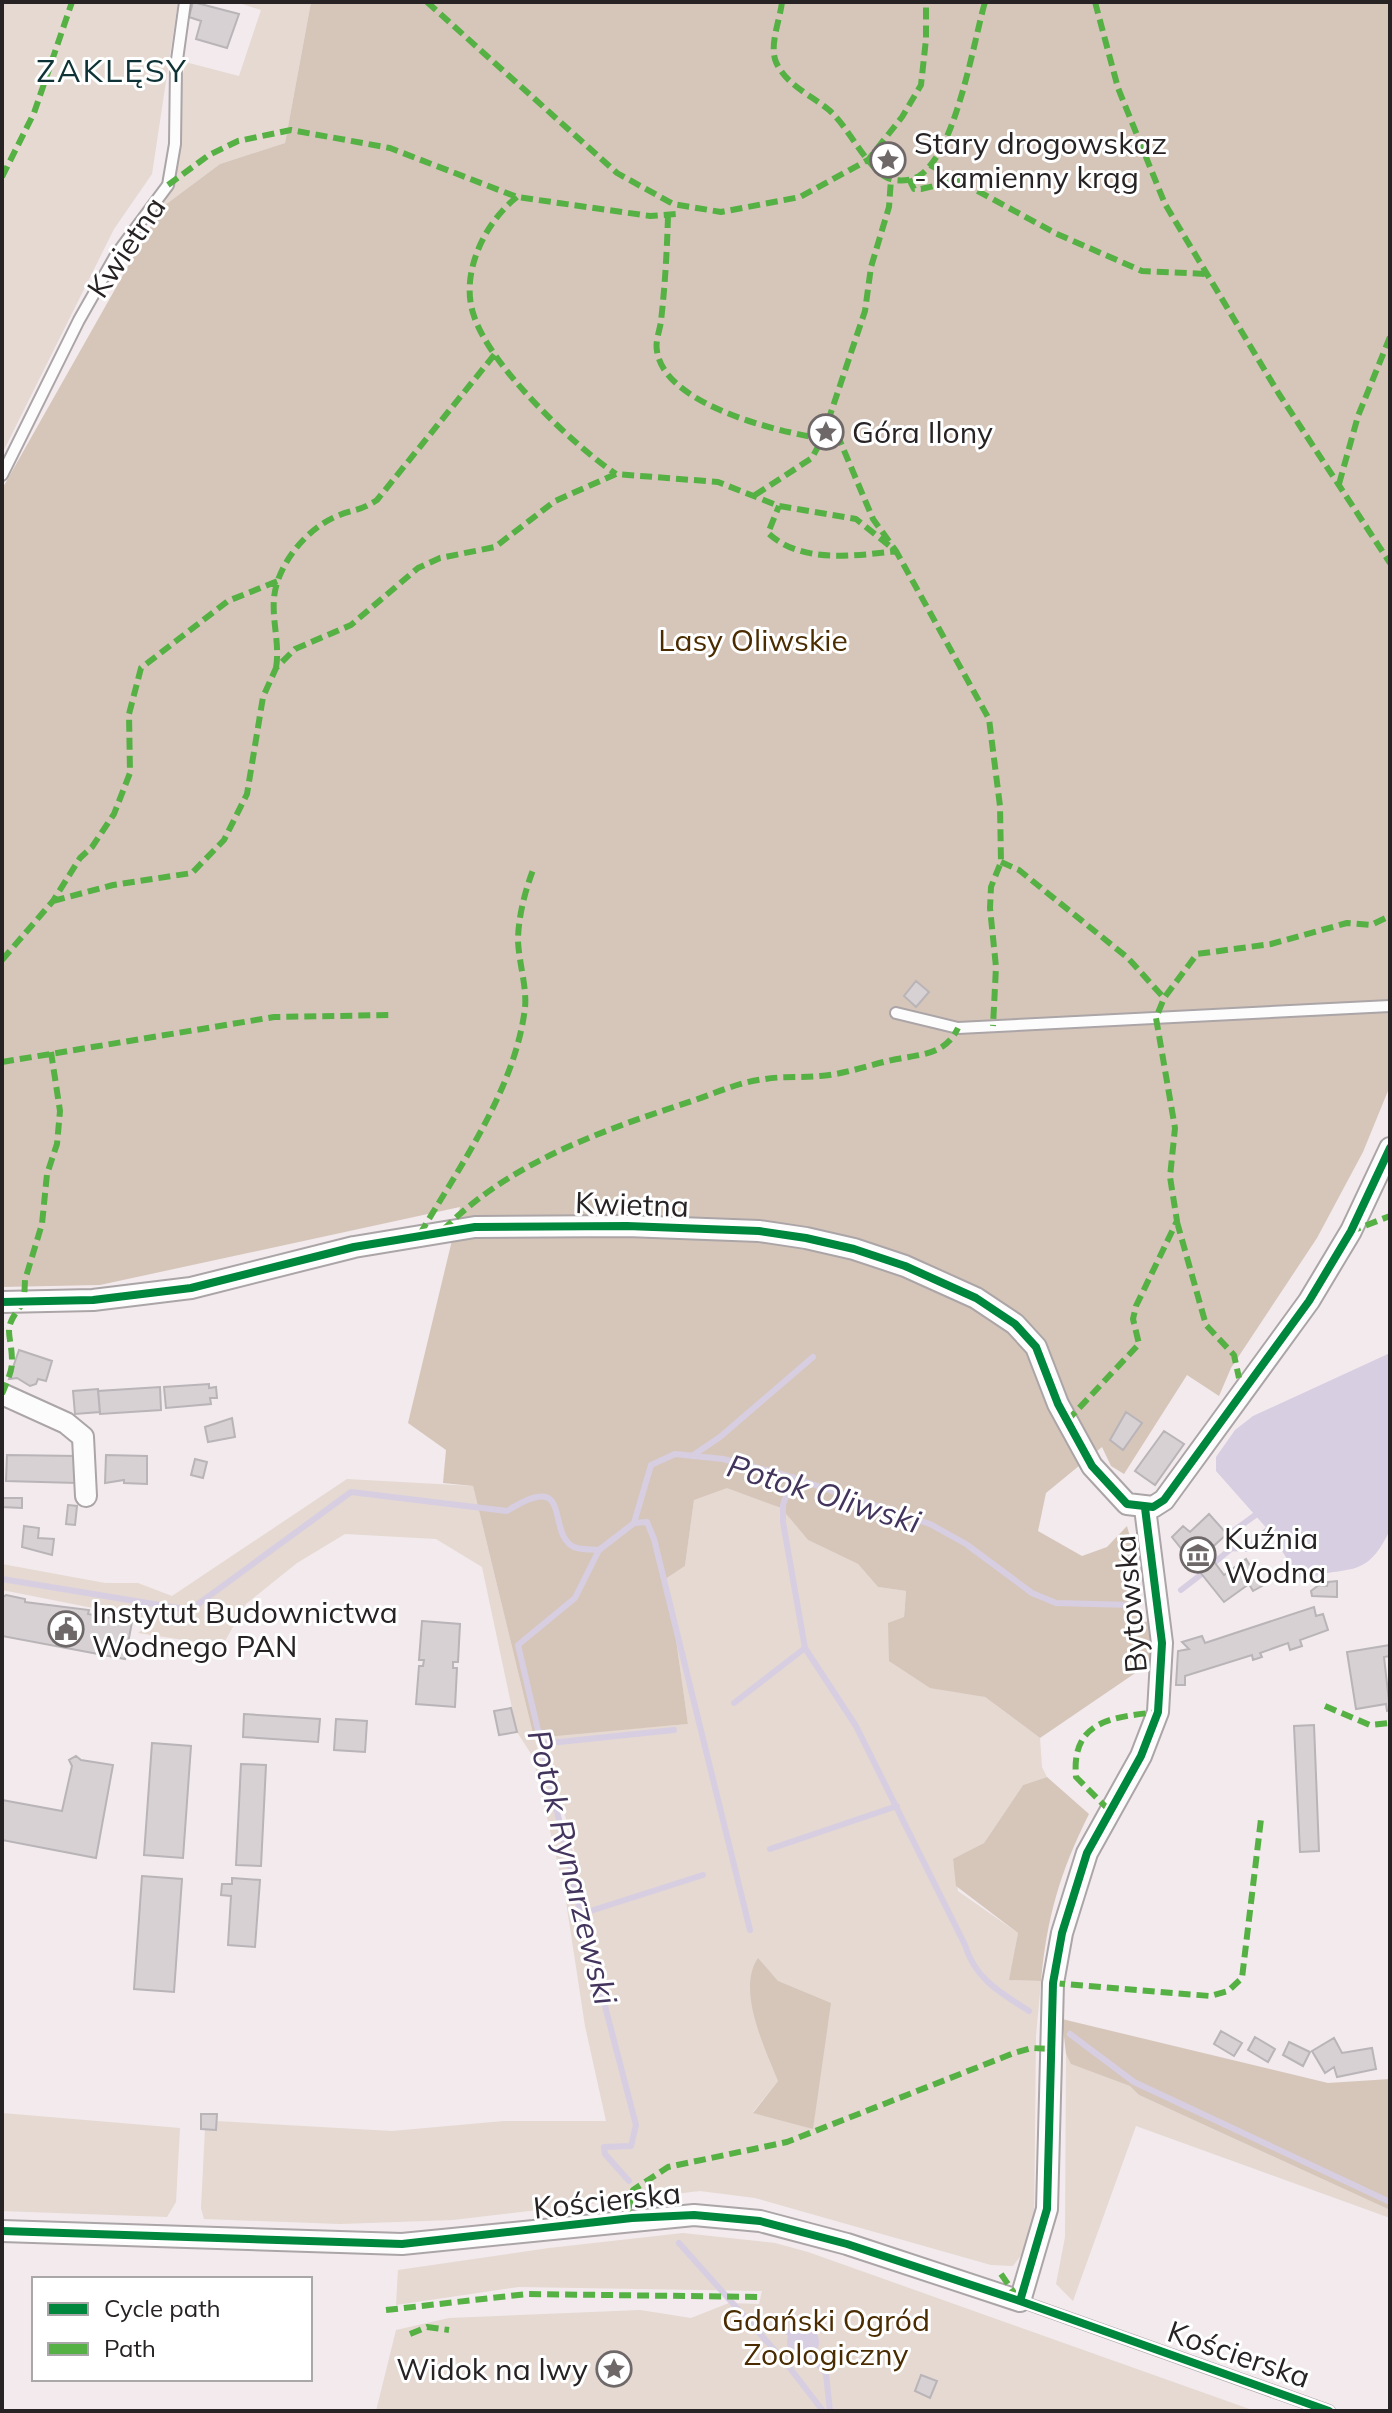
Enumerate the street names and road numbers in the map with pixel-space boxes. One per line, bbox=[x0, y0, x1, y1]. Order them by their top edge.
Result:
street label: Kwietna bbox=[78, 189, 174, 305]
street label: Kwietna bbox=[574, 1183, 690, 1225]
street label: Bytowska bbox=[1105, 1534, 1155, 1674]
street label: Kościerska bbox=[531, 2173, 683, 2227]
street label: Kościerska bbox=[1163, 2312, 1315, 2396]

